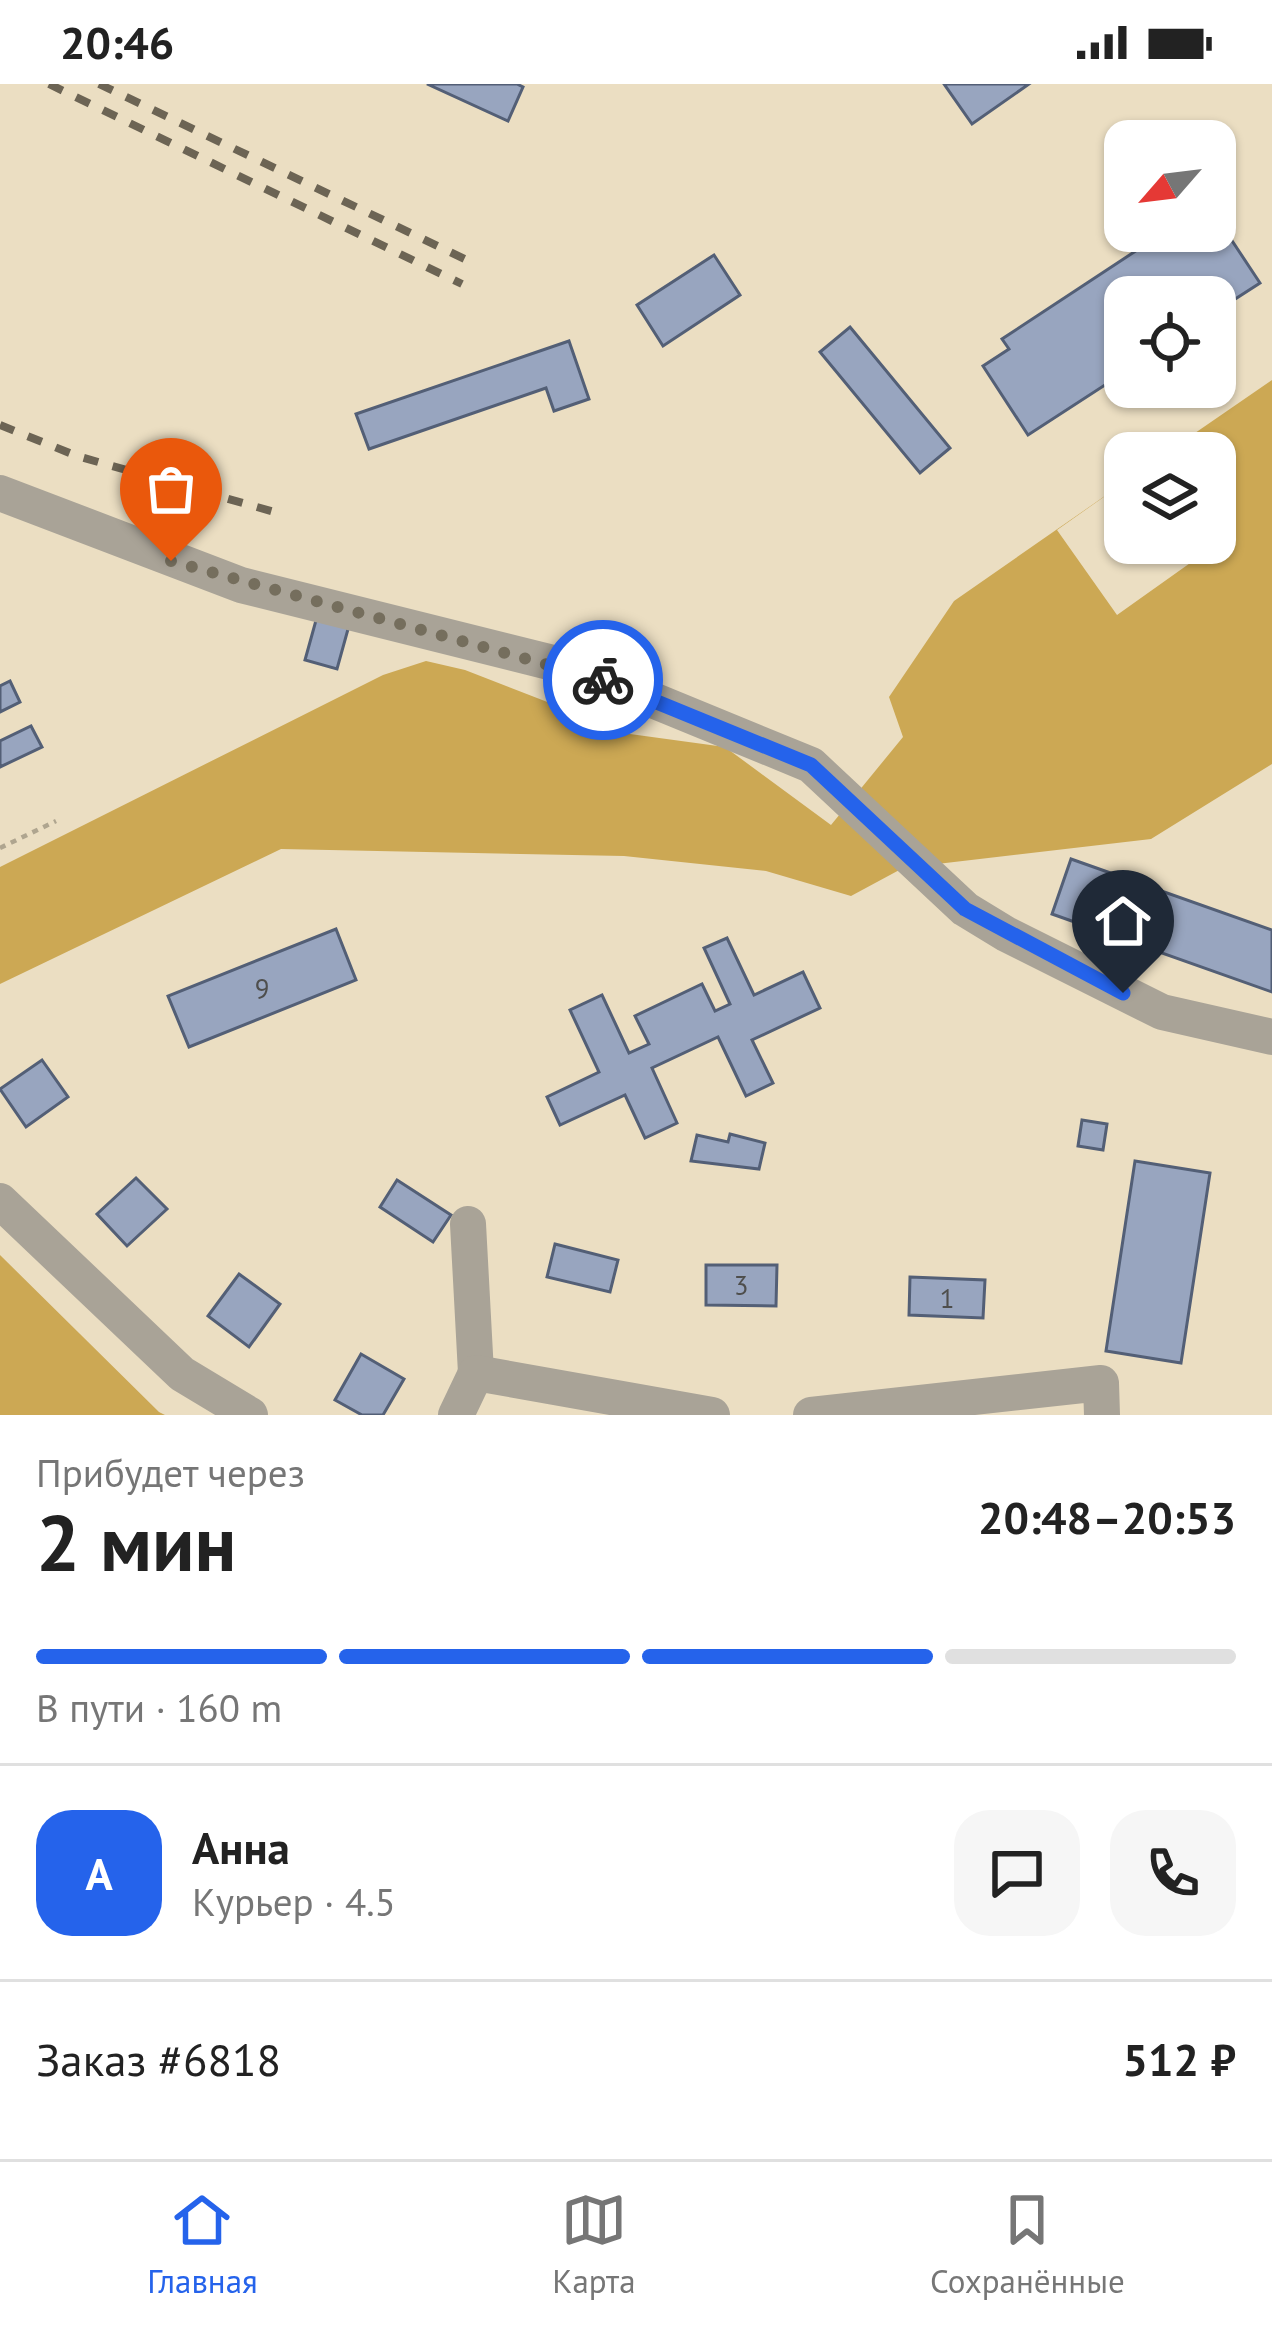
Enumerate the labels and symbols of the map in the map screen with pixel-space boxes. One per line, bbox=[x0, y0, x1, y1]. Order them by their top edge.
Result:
north arrow bbox=[1104, 120, 1236, 252]
pin bbox=[120, 438, 222, 561]
courier bbox=[543, 620, 663, 740]
pin bbox=[1072, 870, 1174, 993]
house number: 9 bbox=[255, 971, 269, 1005]
house number: 3 bbox=[734, 1268, 748, 1302]
house number: 1 bbox=[940, 1281, 954, 1315]

